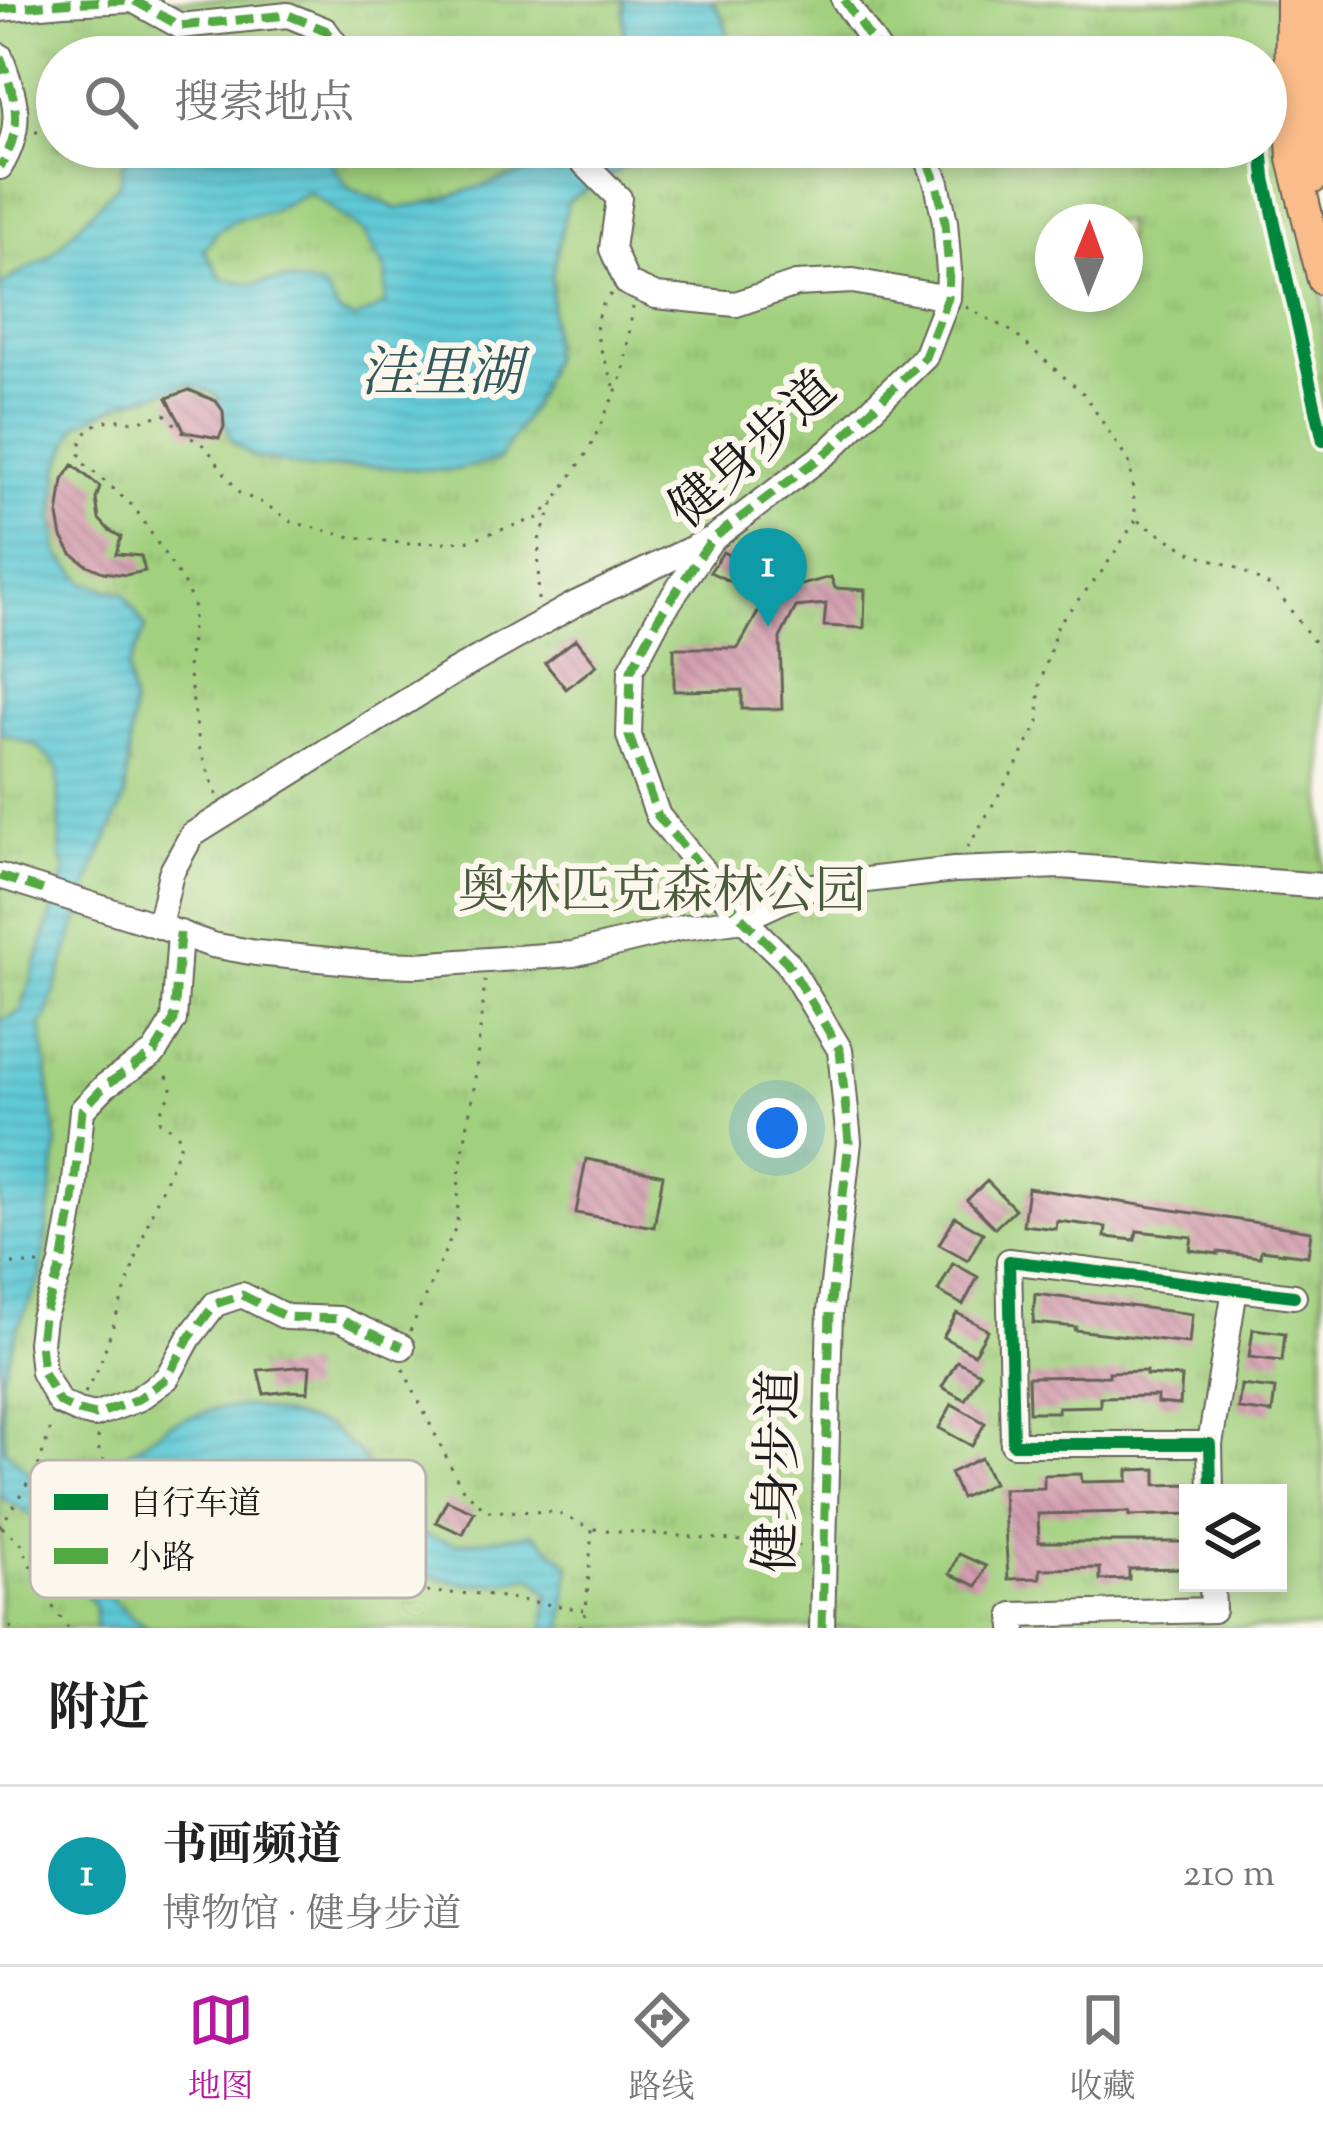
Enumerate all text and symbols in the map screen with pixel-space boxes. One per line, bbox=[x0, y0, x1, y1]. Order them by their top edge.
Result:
search box bbox=[36, 36, 1287, 168]
icon: search bbox=[78, 69, 144, 135]
text: 搜索地点 bbox=[174, 74, 354, 139]
north arrow bbox=[1035, 204, 1143, 312]
water label: 洼里湖 bbox=[360, 338, 531, 416]
street label: 健身步道 bbox=[655, 357, 855, 547]
pin: 1 bbox=[729, 528, 807, 627]
park label: 奥林匹克森林公园 bbox=[458, 858, 866, 931]
your location bbox=[747, 1098, 807, 1158]
street label: 健身步道 bbox=[743, 1368, 819, 1574]
legend bbox=[30, 1460, 426, 1598]
text: 自行车道 bbox=[129, 1482, 261, 1530]
map controls bbox=[1179, 1484, 1287, 1592]
button: layers bbox=[1179, 1484, 1287, 1592]
text: 小路 bbox=[129, 1536, 195, 1584]
text: 附近 bbox=[48, 1675, 150, 1748]
text: 书画频道 bbox=[162, 1816, 342, 1881]
text: 1 bbox=[80, 1848, 94, 1904]
text: 210 m bbox=[1183, 1848, 1275, 1904]
text: 博物馆 · 健身步道 bbox=[162, 1889, 461, 1945]
tab: 地图 bbox=[188, 1987, 254, 2113]
tab: 路线 bbox=[629, 1987, 695, 2113]
tab: 收藏 bbox=[1070, 1987, 1136, 2113]

